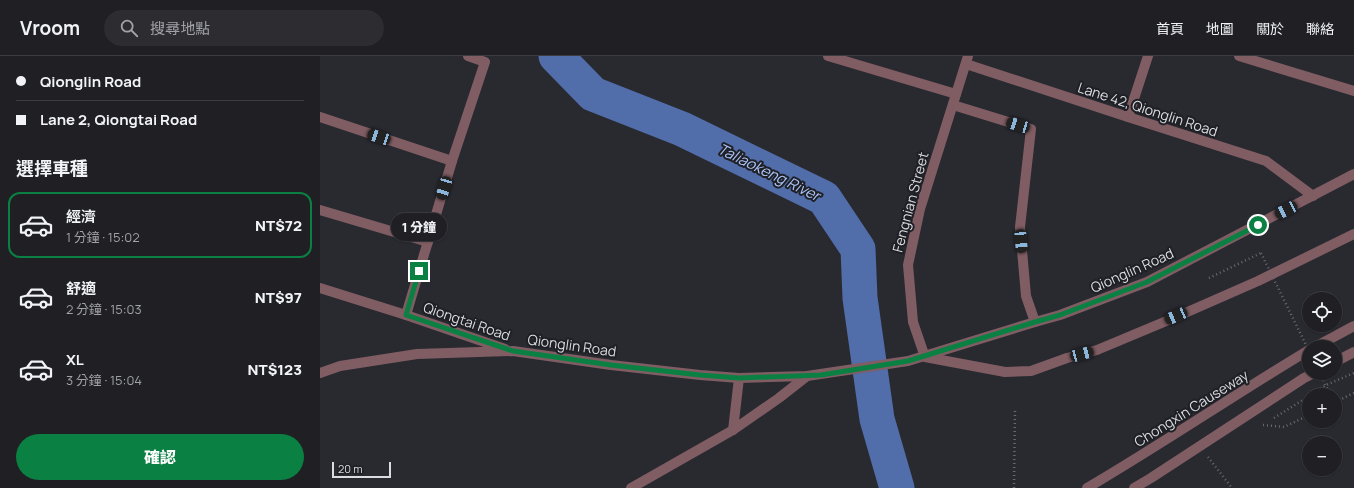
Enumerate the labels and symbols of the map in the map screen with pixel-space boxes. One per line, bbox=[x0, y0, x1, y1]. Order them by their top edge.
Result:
street label: Lane 42, Qionglin Road bbox=[1076, 77, 1220, 141]
car bbox=[1005, 116, 1031, 134]
car bbox=[366, 128, 392, 146]
water label: Taliaokeng River bbox=[714, 138, 826, 207]
street label: Fengnian Street bbox=[887, 149, 933, 254]
car bbox=[435, 175, 453, 201]
car bbox=[1273, 199, 1299, 221]
callout: 1 分鐘 bbox=[391, 213, 447, 241]
route start bbox=[1249, 216, 1267, 234]
car bbox=[1014, 229, 1028, 253]
street label: Qionglin Road bbox=[1087, 243, 1177, 297]
route end bbox=[410, 262, 428, 280]
street label: Qiongtai Road bbox=[421, 297, 513, 345]
car bbox=[1163, 306, 1189, 326]
street label: Qionglin Road bbox=[527, 329, 617, 361]
car bbox=[1069, 345, 1095, 363]
street label: Chongxin Causeway bbox=[1130, 365, 1252, 451]
scale bar bbox=[332, 460, 391, 479]

